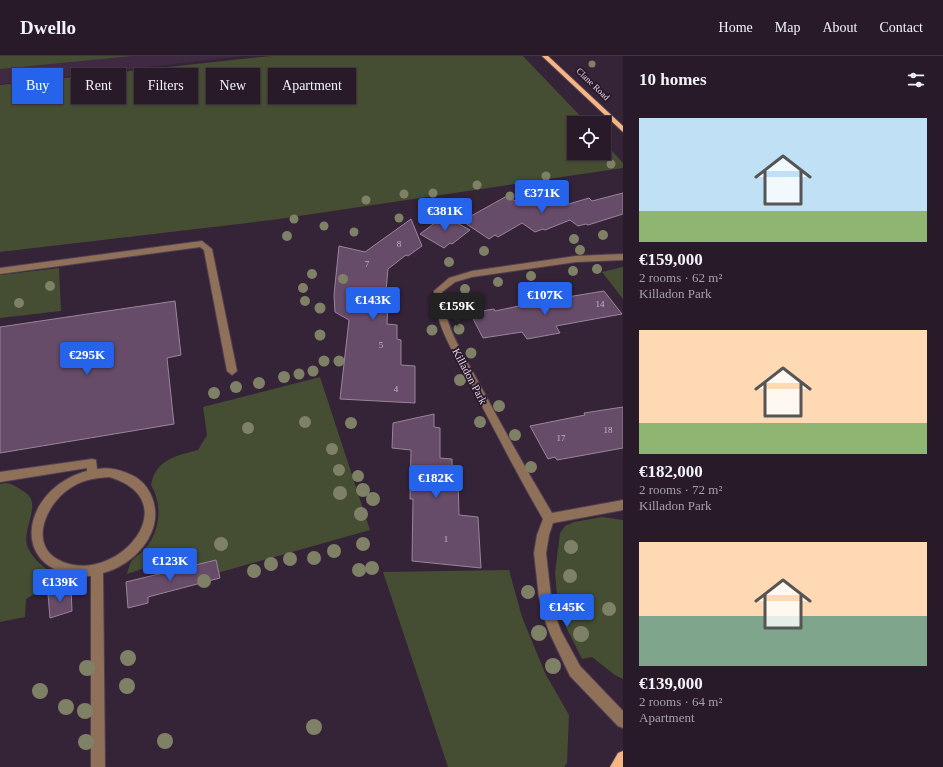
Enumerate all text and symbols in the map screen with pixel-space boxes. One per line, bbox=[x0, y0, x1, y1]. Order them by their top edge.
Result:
text: Dwello bbox=[20, 17, 76, 38]
text: Home bbox=[719, 20, 753, 35]
text: Map bbox=[775, 20, 800, 35]
text: About bbox=[822, 20, 857, 35]
text: Contact bbox=[879, 20, 923, 35]
street label: Clane Road bbox=[574, 66, 612, 103]
chip: Buy bbox=[12, 68, 63, 104]
chip: Rent bbox=[71, 68, 126, 104]
chip: Filters bbox=[134, 68, 198, 104]
chip: New bbox=[206, 68, 260, 104]
chip: Apartment bbox=[268, 68, 356, 104]
icon: filters bbox=[905, 69, 927, 91]
text: 10 homes bbox=[639, 70, 707, 89]
map controls bbox=[567, 116, 611, 160]
button: locate bbox=[567, 116, 611, 160]
icon: home bbox=[747, 144, 819, 216]
pin: €371K bbox=[514, 180, 570, 214]
text: €371K bbox=[524, 185, 560, 200]
pin: €381K bbox=[417, 198, 473, 232]
text: €381K bbox=[427, 203, 463, 218]
house number: 8 bbox=[397, 239, 402, 249]
text: €159,000 bbox=[639, 250, 703, 269]
house number: 7 bbox=[365, 259, 370, 269]
text: 2 rooms · 62 m² bbox=[639, 270, 722, 285]
pin: €107K bbox=[517, 282, 573, 316]
text: Killadon Park bbox=[639, 286, 712, 301]
pin: €143K bbox=[345, 287, 401, 321]
text: €107K bbox=[527, 287, 563, 302]
text: €143K bbox=[355, 292, 391, 307]
pin: €159K bbox=[429, 293, 485, 327]
text: €159K bbox=[439, 298, 475, 313]
house number: 14 bbox=[596, 299, 605, 309]
house number: 5 bbox=[379, 340, 384, 350]
pin: €295K bbox=[59, 342, 115, 376]
street label: Killadon Park bbox=[450, 346, 490, 406]
text: €295K bbox=[69, 347, 105, 362]
icon: home bbox=[747, 356, 819, 428]
house number: 4 bbox=[394, 384, 399, 394]
house number: 18 bbox=[604, 425, 613, 435]
house number: 17 bbox=[557, 433, 566, 443]
text: €182,000 bbox=[639, 462, 703, 481]
pin: €182K bbox=[408, 465, 464, 499]
text: €182K bbox=[418, 470, 454, 485]
text: 2 rooms · 72 m² bbox=[639, 482, 722, 497]
text: Killadon Park bbox=[639, 498, 712, 513]
house number: 1 bbox=[444, 534, 448, 544]
pin: €123K bbox=[142, 548, 198, 582]
text: €123K bbox=[152, 553, 188, 568]
icon: home bbox=[747, 568, 819, 640]
pin: €139K bbox=[32, 569, 88, 603]
text: €139K bbox=[42, 574, 78, 589]
pin: €145K bbox=[539, 594, 595, 628]
text: €145K bbox=[549, 599, 585, 614]
text: €139,000 bbox=[639, 674, 703, 693]
text: 2 rooms · 64 m² bbox=[639, 694, 722, 709]
text: Apartment bbox=[639, 710, 695, 725]

